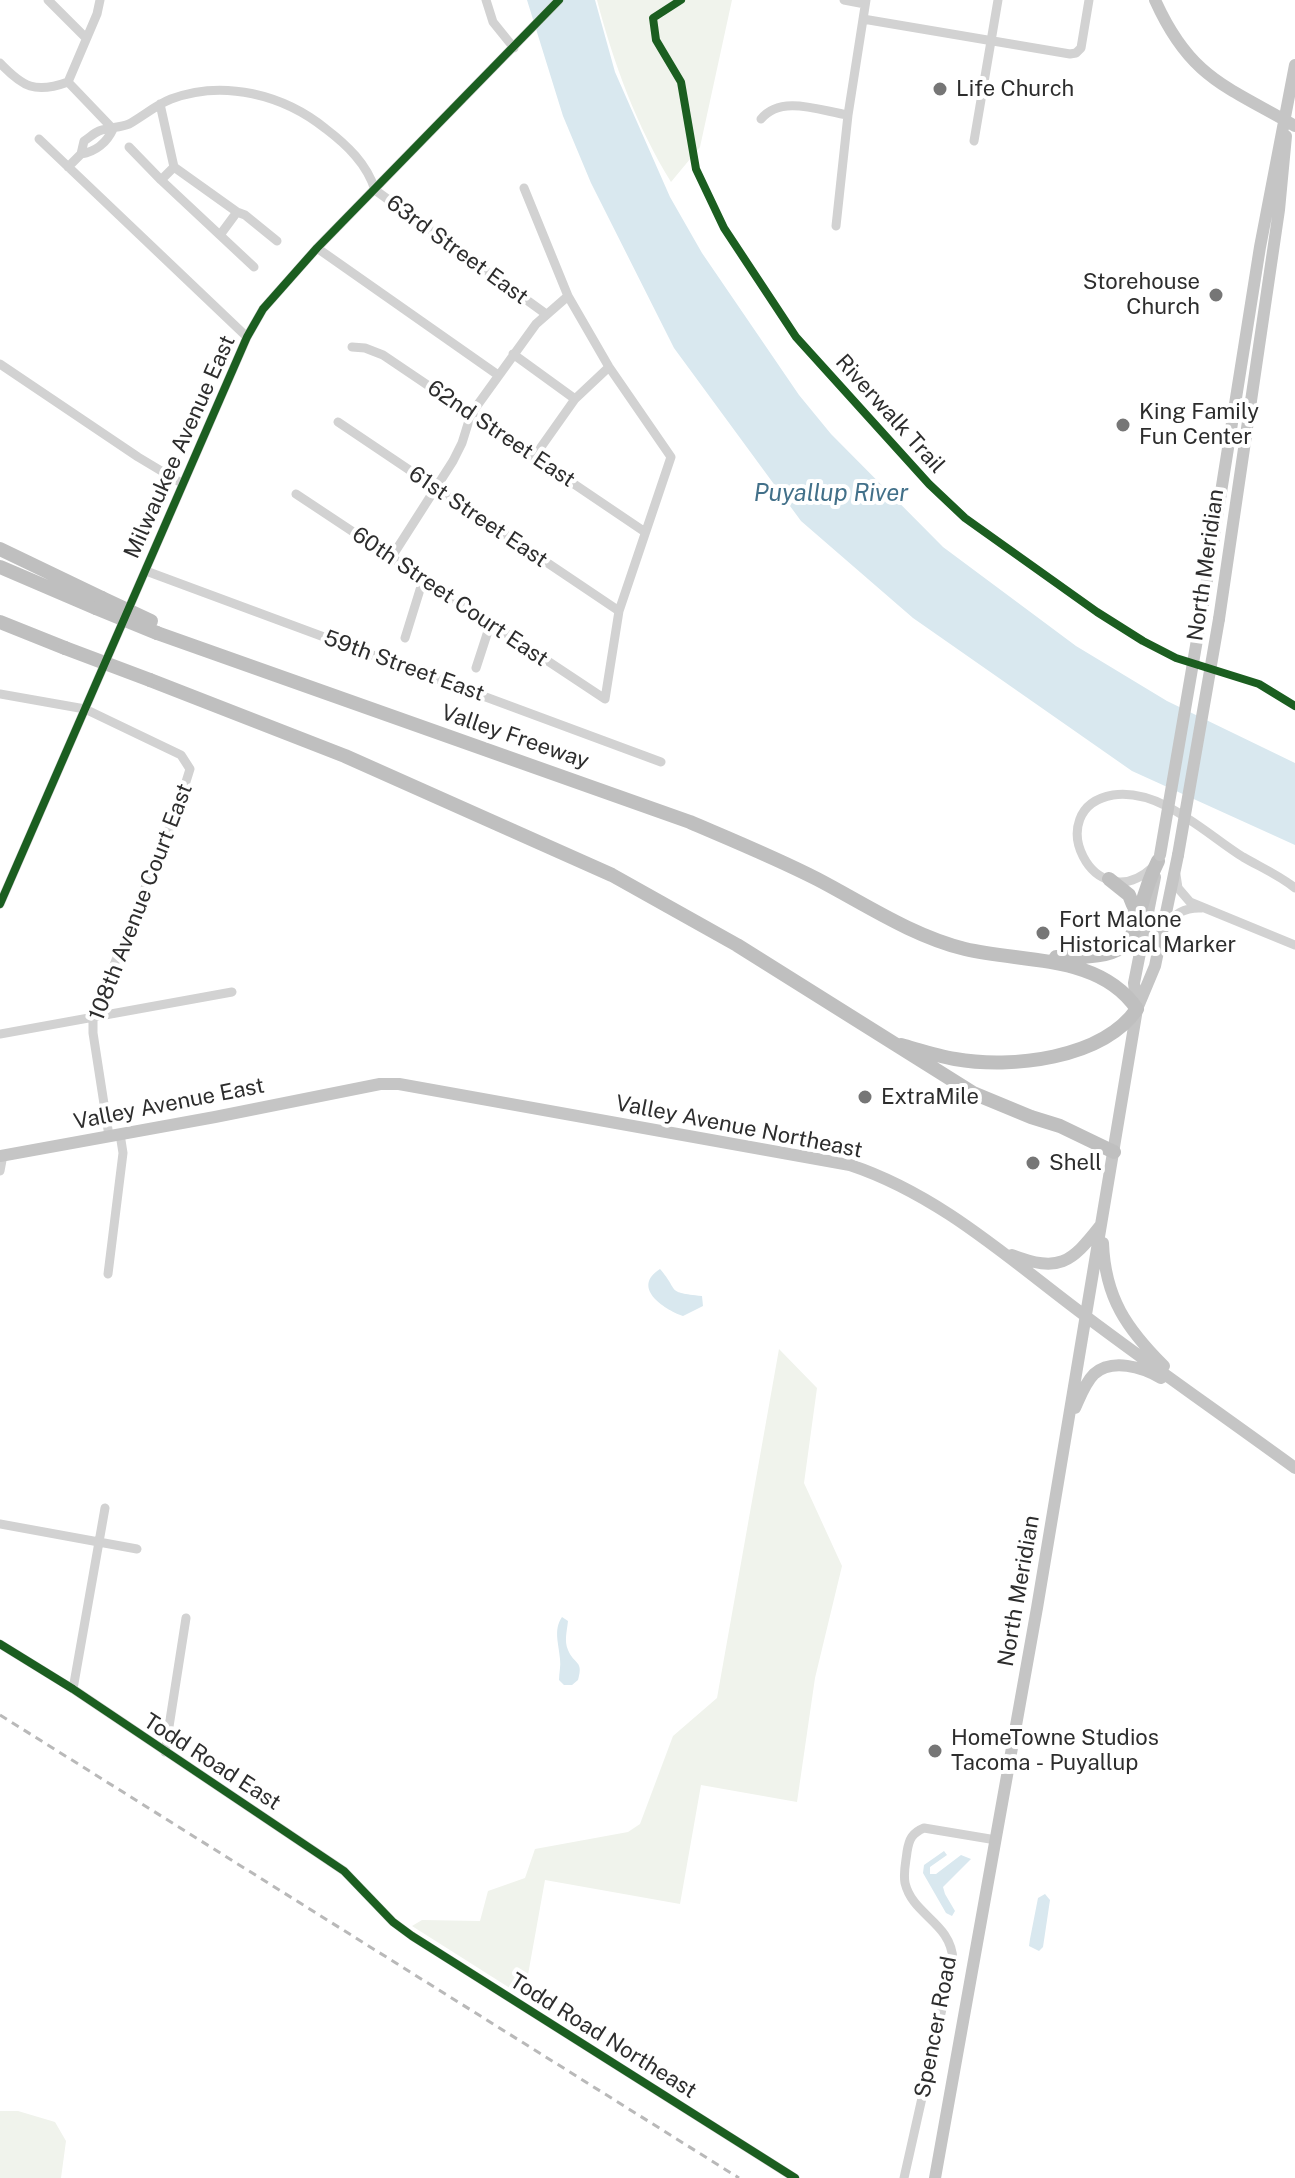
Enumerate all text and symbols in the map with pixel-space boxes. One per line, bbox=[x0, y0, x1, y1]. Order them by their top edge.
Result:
place label: Life Church bbox=[956, 76, 1074, 102]
marker: Life Church bbox=[931, 80, 949, 98]
street label: 63rd Street East bbox=[381, 190, 533, 310]
place label: Storehouse Church bbox=[1083, 269, 1200, 320]
marker: Storehouse Church bbox=[1207, 286, 1225, 304]
street label: Milwaukee Avenue East bbox=[119, 331, 241, 563]
street label: Riverwalk Trail bbox=[830, 349, 950, 479]
street label: 62nd Street East bbox=[422, 375, 580, 493]
place label: King Family Fun Center bbox=[1139, 399, 1259, 450]
marker: King Family Fun Center bbox=[1114, 416, 1132, 434]
street label: 61st Street East bbox=[403, 461, 553, 573]
water label: Puyallup River bbox=[754, 480, 908, 508]
street label: North Meridian bbox=[1182, 487, 1230, 643]
street label: 60th Street Court East bbox=[347, 522, 553, 672]
street label: 59th Street East bbox=[320, 625, 488, 707]
street label: Valley Freeway bbox=[438, 699, 592, 775]
street label: 108th Avenue Court East bbox=[84, 780, 198, 1024]
place label: Fort Malone Historical Marker bbox=[1059, 907, 1236, 958]
marker: Fort Malone Historical Marker bbox=[1034, 924, 1052, 942]
street label: Valley Avenue East bbox=[71, 1073, 267, 1135]
place label: ExtraMile bbox=[881, 1084, 979, 1110]
marker: ExtraMile bbox=[856, 1088, 874, 1106]
street label: Valley Avenue Northeast bbox=[613, 1090, 865, 1164]
place label: Shell bbox=[1049, 1150, 1102, 1176]
marker: Shell bbox=[1024, 1154, 1042, 1172]
street label: North Meridian bbox=[993, 1513, 1045, 1669]
street label: Todd Road East bbox=[139, 1708, 285, 1816]
place label: HomeTowne Studios Tacoma - Puyallup bbox=[951, 1725, 1159, 1776]
marker: HomeTowne Studios Tacoma - Puyallup bbox=[926, 1742, 944, 1760]
street label: Spencer Road bbox=[909, 1954, 963, 2100]
street label: Todd Road Northeast bbox=[505, 1968, 701, 2104]

